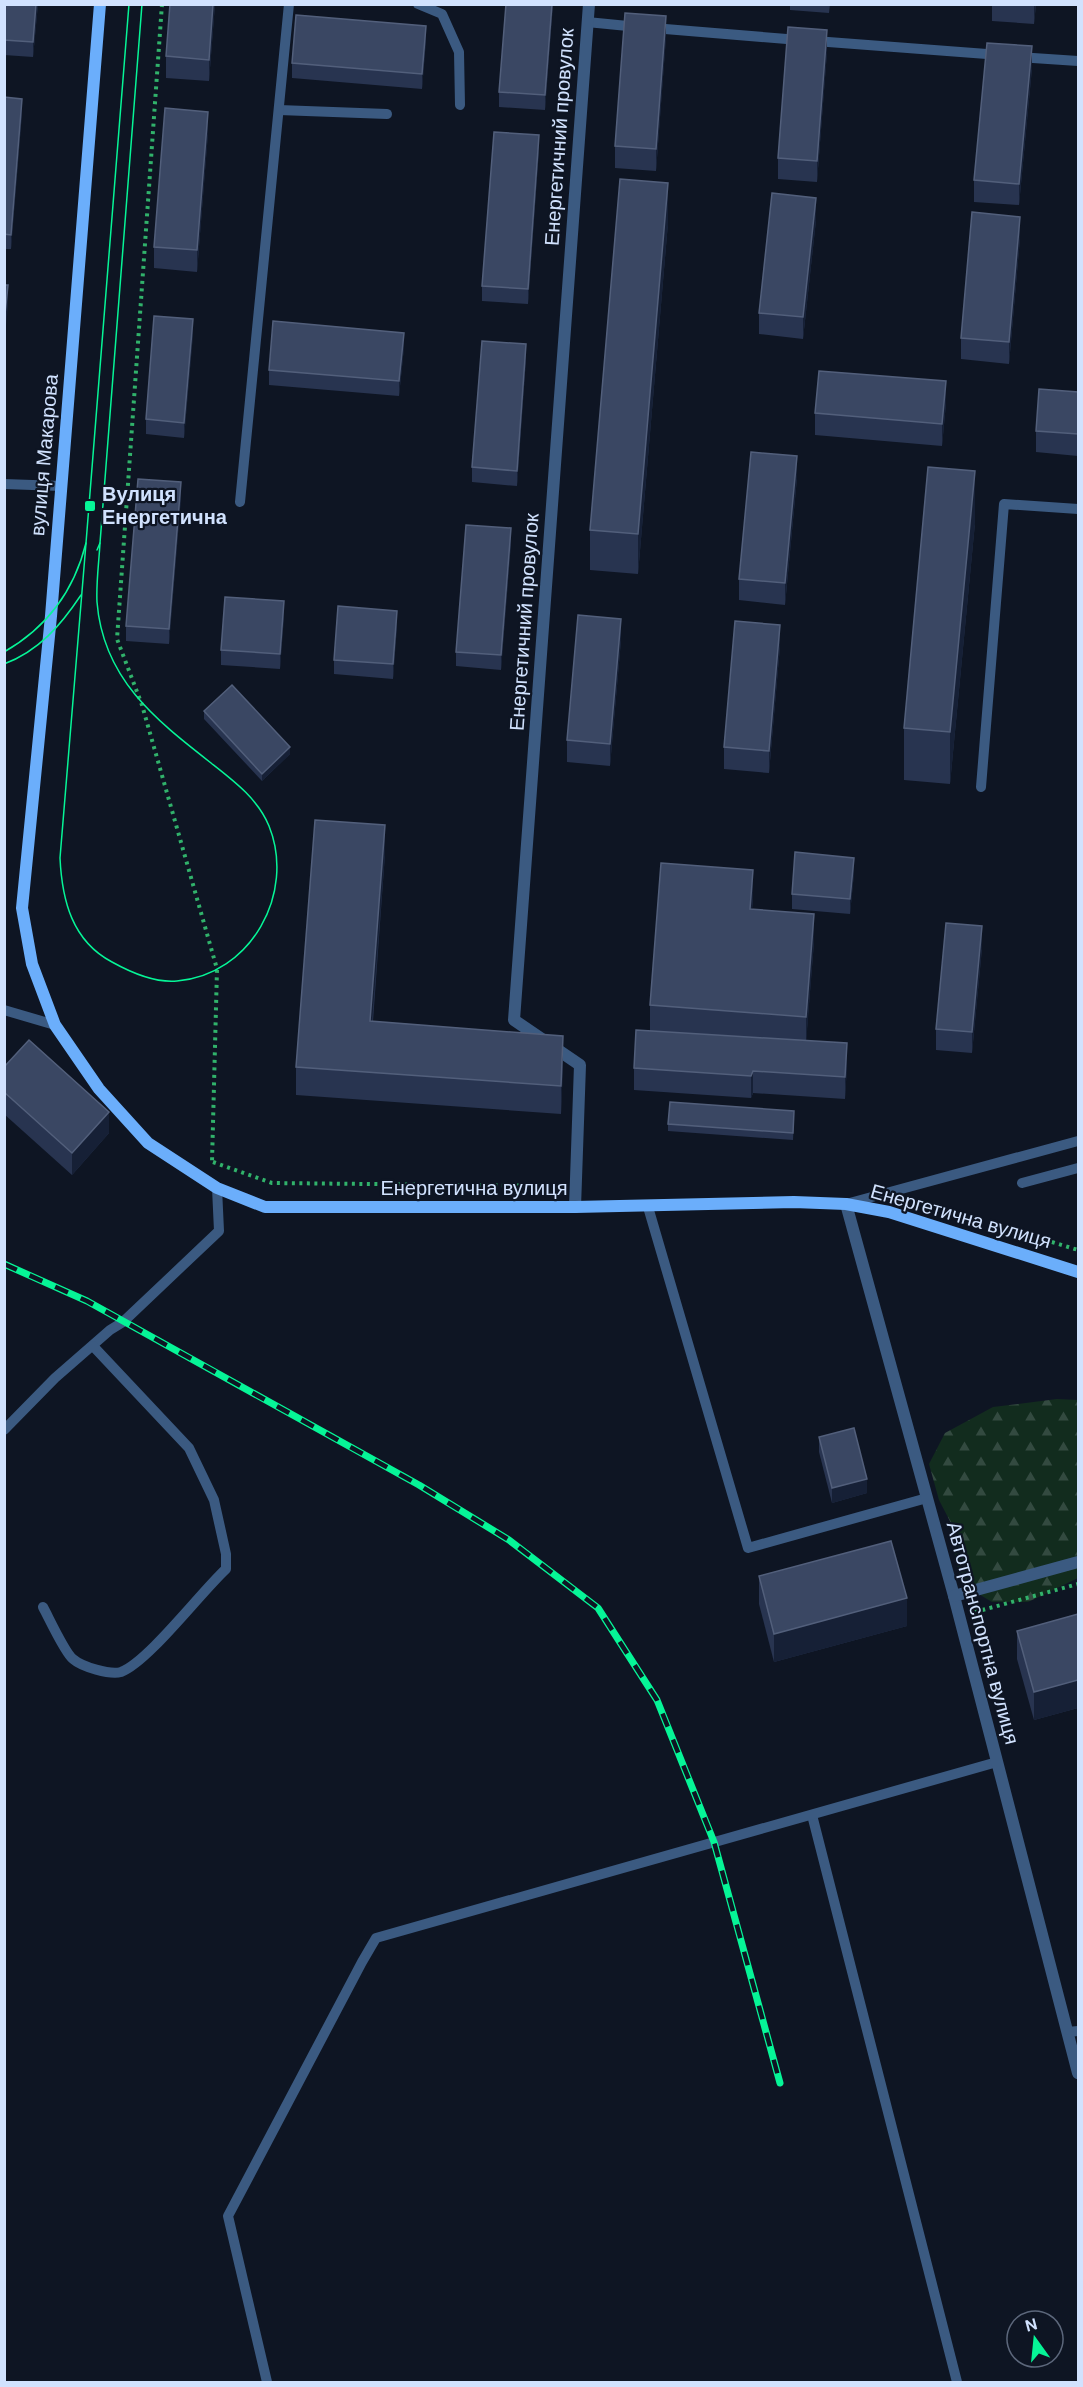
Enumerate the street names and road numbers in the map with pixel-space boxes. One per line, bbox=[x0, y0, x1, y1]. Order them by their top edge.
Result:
street label: Енергетичний провулок bbox=[538, 27, 580, 247]
street label: вулиця Макарова bbox=[24, 372, 64, 537]
street label: Енергетичний провулок bbox=[503, 512, 545, 732]
street label: Енергетична вулиця bbox=[380, 1175, 568, 1201]
street label: Енергетична вулиця bbox=[868, 1178, 1054, 1254]
street label: Автотранспортна вулиця bbox=[941, 1519, 1025, 1747]

